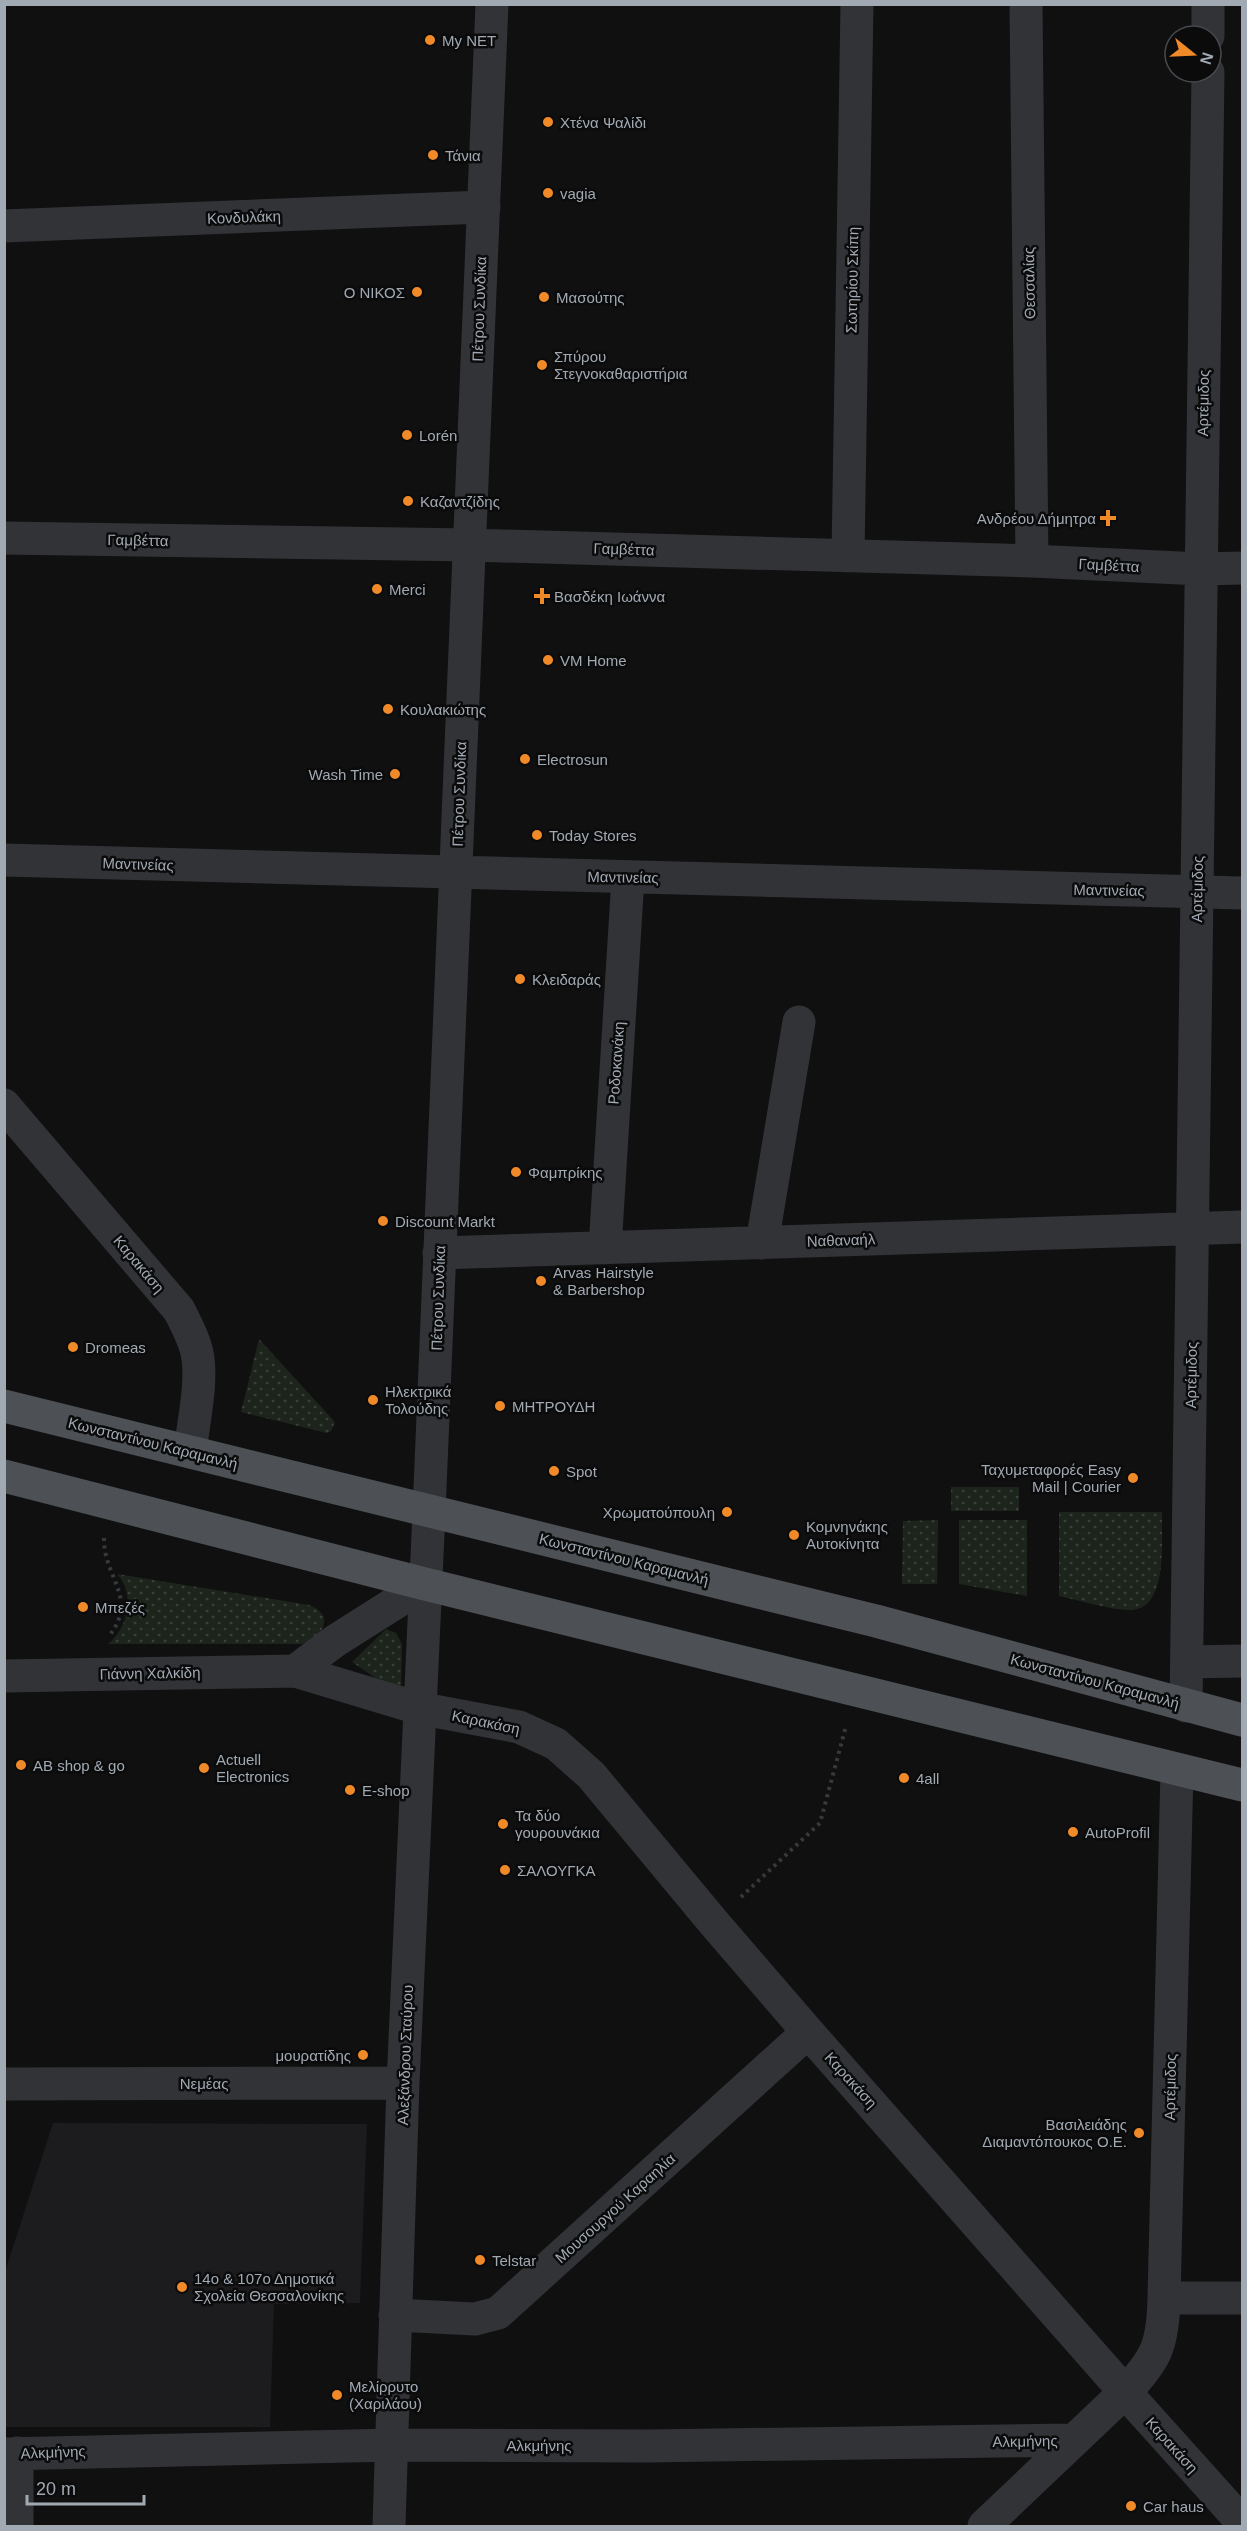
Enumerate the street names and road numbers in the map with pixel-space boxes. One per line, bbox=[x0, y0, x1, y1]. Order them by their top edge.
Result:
street label: Κονδυλάκη bbox=[207, 207, 281, 227]
street label: Σωτηρίου Σκίπη bbox=[843, 227, 861, 333]
street label: Θεσσαλίας bbox=[1020, 247, 1038, 319]
street label: Πέτρου Συνδίκα bbox=[469, 256, 489, 362]
street label: Αρτέμιδος bbox=[1194, 369, 1212, 437]
street label: Γαμβέττα bbox=[107, 531, 169, 549]
street label: Γαμβέττα bbox=[593, 539, 655, 559]
street label: Γαμβέττα bbox=[1078, 555, 1140, 575]
street label: Πέτρου Συνδίκα bbox=[449, 741, 469, 847]
street label: Μαντινείας bbox=[102, 854, 174, 874]
street label: Αρτέμιδος bbox=[1188, 855, 1206, 923]
street label: Μαντινείας bbox=[587, 868, 659, 886]
street label: Μαντινείας bbox=[1073, 881, 1145, 899]
street label: Ροδοκανάκη bbox=[605, 1021, 627, 1105]
street label: Ναθαναήλ bbox=[806, 1230, 876, 1250]
street label: Καρακάση bbox=[110, 1232, 168, 1296]
street label: Πέτρου Συνδίκα bbox=[428, 1245, 448, 1351]
street label: Αρτέμιδος bbox=[1182, 1341, 1200, 1409]
street label: Κωνσταντίνου Καραμανλή bbox=[67, 1414, 239, 1472]
street label: Κωνσταντίνου Καραμανλή bbox=[538, 1530, 710, 1588]
street label: Κωνσταντίνου Καραμανλή bbox=[1009, 1650, 1181, 1712]
street label: Γιάννη Χαλκίδη bbox=[99, 1664, 201, 1682]
street label: Καρακάση bbox=[450, 1706, 522, 1738]
street label: Αλεξάνδρου Σταύρου bbox=[394, 1984, 416, 2126]
street label: Καρακάση bbox=[821, 2049, 881, 2111]
street label: Αρτέμιδος bbox=[1161, 2053, 1179, 2121]
street label: Νεμέας bbox=[180, 2075, 228, 2092]
street label: Μουσουργού Καραηλία bbox=[552, 2150, 679, 2266]
street label: Καρακάση bbox=[1142, 2414, 1202, 2476]
street label: Αλκμήνης bbox=[992, 2432, 1058, 2450]
street label: Αλκμήνης bbox=[506, 2437, 572, 2454]
street label: Αλκμήνης bbox=[20, 2442, 86, 2462]

